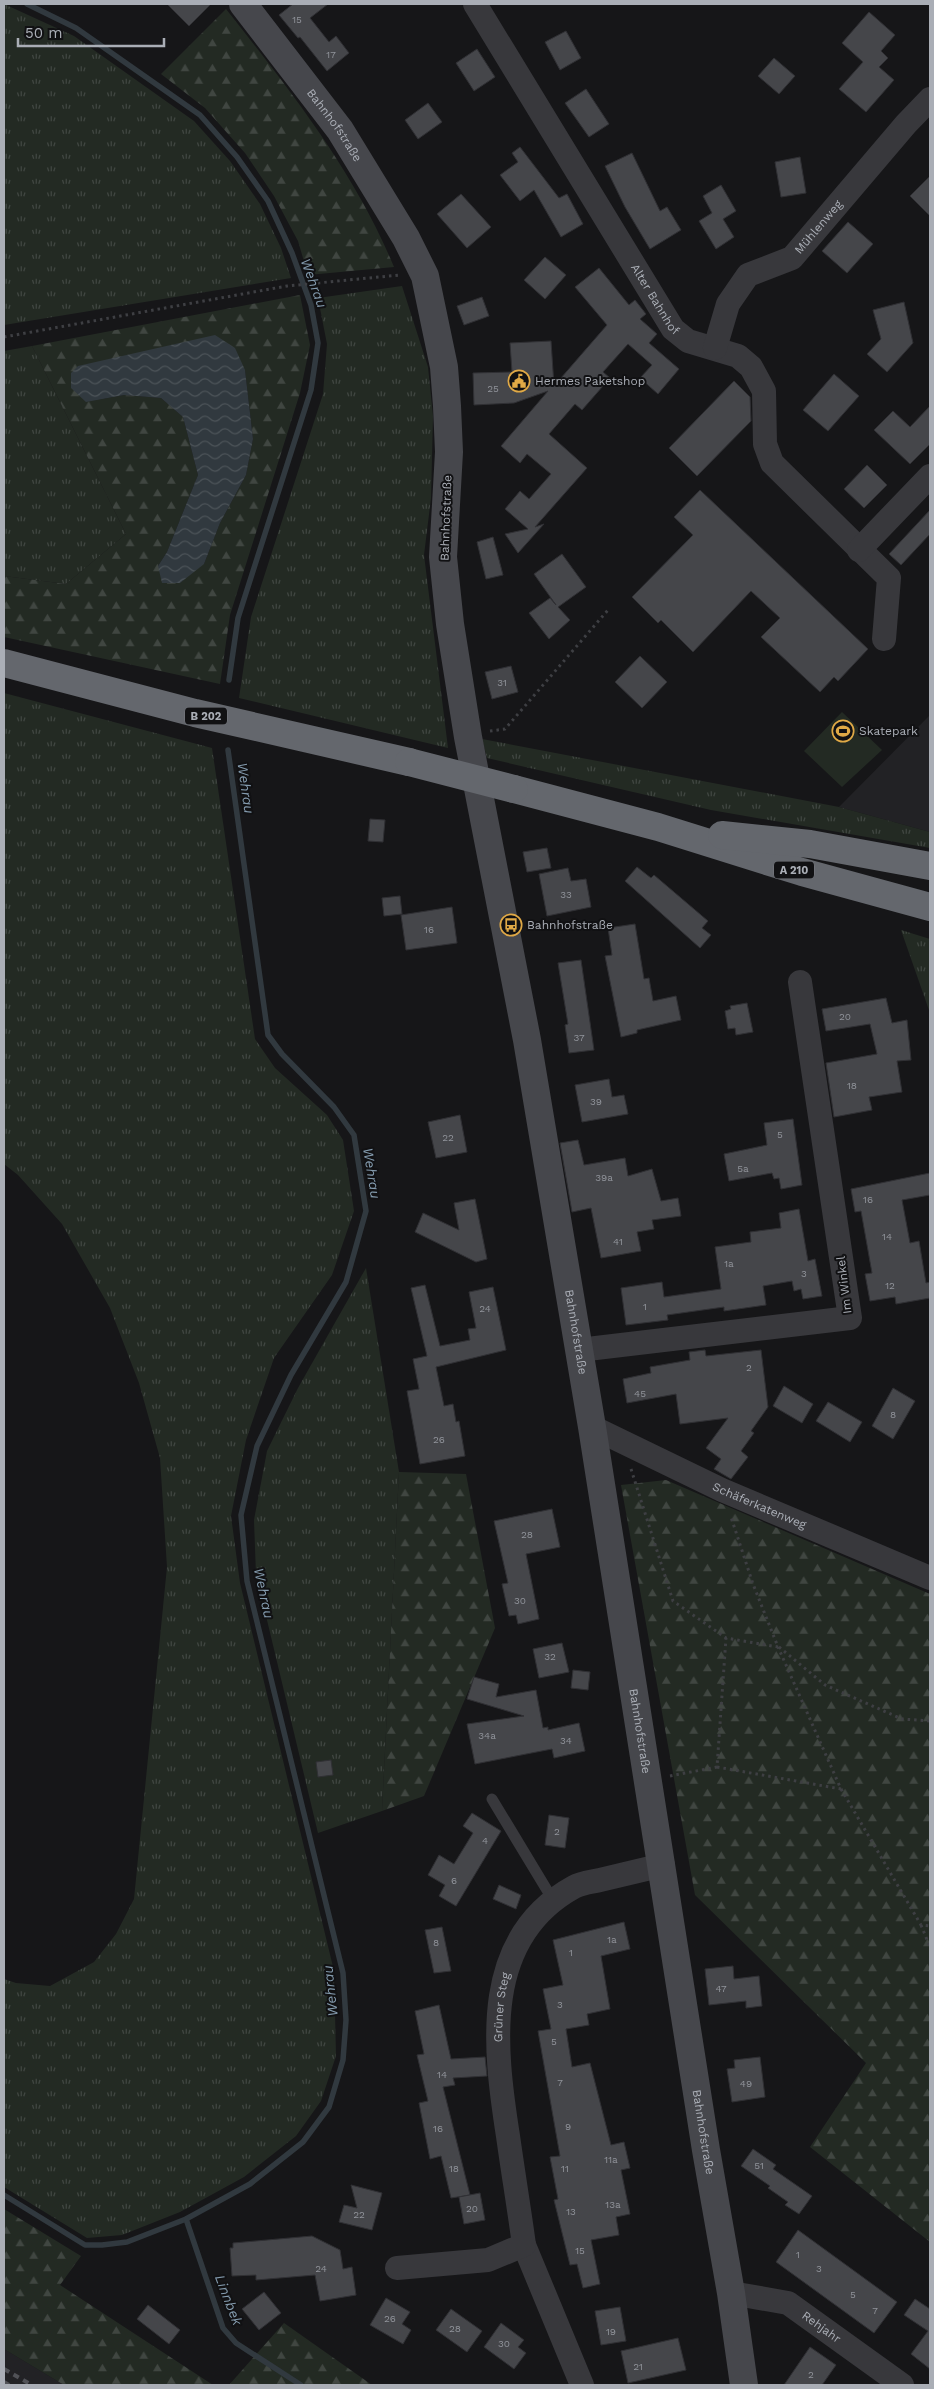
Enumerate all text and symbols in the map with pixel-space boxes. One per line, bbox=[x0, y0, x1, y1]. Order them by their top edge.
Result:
house number: 15 bbox=[292, 14, 302, 25]
scale bar bbox=[18, 15, 164, 47]
text: 50 m bbox=[25, 24, 62, 42]
house number: 17 bbox=[326, 49, 336, 60]
street label: Bahnhofstraße bbox=[304, 86, 365, 164]
street label: Mühlenweg bbox=[792, 197, 846, 257]
water label: Wehrau bbox=[298, 256, 330, 310]
street label: Alter Bahnhof bbox=[628, 261, 682, 338]
public building icon: Hermes Paketshop bbox=[507, 369, 531, 393]
place label: Hermes Paketshop bbox=[535, 374, 645, 388]
house number: 25 bbox=[487, 383, 499, 394]
street label: Bahnhofstraße bbox=[438, 475, 454, 561]
house number: 31 bbox=[497, 677, 507, 688]
road number: B 202 bbox=[185, 708, 227, 724]
sports icon: Skatepark bbox=[831, 719, 855, 743]
place label: Skatepark bbox=[859, 724, 918, 738]
water label: Wehrau bbox=[235, 761, 257, 815]
road number: A 210 bbox=[774, 862, 814, 878]
house number: 33 bbox=[560, 889, 572, 900]
bus stop icon: Bahnhofstraße bbox=[499, 913, 523, 937]
place label: Bahnhofstraße bbox=[527, 918, 613, 932]
house number: 16 bbox=[424, 924, 434, 935]
house number: 20 bbox=[839, 1011, 851, 1022]
house number: 37 bbox=[573, 1032, 585, 1043]
house number: 18 bbox=[847, 1080, 857, 1091]
house number: 39 bbox=[590, 1096, 602, 1107]
house number: 5 bbox=[777, 1129, 783, 1140]
house number: 22 bbox=[442, 1132, 454, 1143]
water label: Wehrau bbox=[360, 1146, 384, 1200]
house number: 5a bbox=[737, 1163, 749, 1174]
house number: 39a bbox=[595, 1172, 613, 1183]
house number: 16 bbox=[863, 1194, 873, 1205]
house number: 14 bbox=[882, 1231, 892, 1242]
house number: 41 bbox=[613, 1236, 623, 1247]
street label: Im Winkel bbox=[833, 1255, 854, 1315]
house number: 1a bbox=[724, 1258, 734, 1269]
house number: 3 bbox=[801, 1268, 807, 1279]
house number: 12 bbox=[885, 1280, 895, 1291]
street label: Bahnhofstraße bbox=[562, 1289, 590, 1376]
house number: 1 bbox=[643, 1301, 647, 1312]
house number: 24 bbox=[479, 1303, 491, 1314]
house number: 2 bbox=[746, 1362, 752, 1373]
house number: 45 bbox=[634, 1388, 646, 1399]
house number: 8 bbox=[890, 1409, 896, 1420]
house number: 26 bbox=[433, 1434, 445, 1445]
street label: Schäferkatenweg bbox=[710, 1479, 809, 1532]
house number: 28 bbox=[521, 1529, 533, 1540]
water label: Wehrau bbox=[251, 1566, 277, 1620]
house number: 30 bbox=[514, 1595, 526, 1606]
house number: 32 bbox=[544, 1651, 556, 1662]
street label: Bahnhofstraße bbox=[626, 1687, 654, 1775]
house number: 34a bbox=[478, 1730, 496, 1741]
house number: 34 bbox=[560, 1735, 572, 1746]
house number: 2 bbox=[554, 1826, 560, 1837]
house number: 4 bbox=[482, 1835, 488, 1846]
house number: 6 bbox=[451, 1875, 457, 1886]
house number: 1a bbox=[607, 1934, 617, 1945]
house number: 8 bbox=[433, 1937, 439, 1948]
house number: 1 bbox=[569, 1947, 573, 1958]
water label: Wehrau bbox=[319, 1965, 341, 2017]
street label: Grüner Steg bbox=[491, 1970, 513, 2042]
house number: 47 bbox=[715, 1983, 727, 1994]
house number: 3 bbox=[557, 1999, 563, 2010]
house number: 5 bbox=[551, 2036, 557, 2047]
house number: 14 bbox=[437, 2069, 447, 2080]
house number: 7 bbox=[557, 2077, 563, 2088]
house number: 49 bbox=[740, 2078, 752, 2089]
street label: Bahnhofstraße bbox=[690, 2088, 717, 2176]
house number: 9 bbox=[565, 2121, 571, 2132]
house number: 16 bbox=[433, 2123, 443, 2134]
house number: 11a bbox=[604, 2154, 618, 2165]
house number: 51 bbox=[754, 2160, 764, 2171]
house number: 18 bbox=[449, 2163, 459, 2174]
house number: 11 bbox=[561, 2163, 569, 2174]
house number: 13a bbox=[605, 2199, 621, 2210]
house number: 20 bbox=[466, 2203, 478, 2214]
house number: 13 bbox=[566, 2206, 576, 2217]
house number: 22 bbox=[353, 2209, 365, 2220]
house number: 15 bbox=[575, 2245, 585, 2256]
house number: 1 bbox=[796, 2249, 800, 2260]
house number: 24 bbox=[315, 2263, 327, 2274]
house number: 3 bbox=[816, 2263, 822, 2274]
water label: Linnbek bbox=[212, 2272, 246, 2328]
house number: 5 bbox=[850, 2289, 856, 2300]
house number: 7 bbox=[872, 2305, 878, 2316]
street label: Rehjahr bbox=[799, 2308, 844, 2346]
house number: 26 bbox=[384, 2313, 396, 2324]
house number: 28 bbox=[449, 2323, 461, 2334]
house number: 19 bbox=[606, 2326, 616, 2337]
house number: 30 bbox=[498, 2338, 510, 2349]
house number: 21 bbox=[633, 2361, 643, 2372]
house number: 2 bbox=[808, 2369, 814, 2380]

